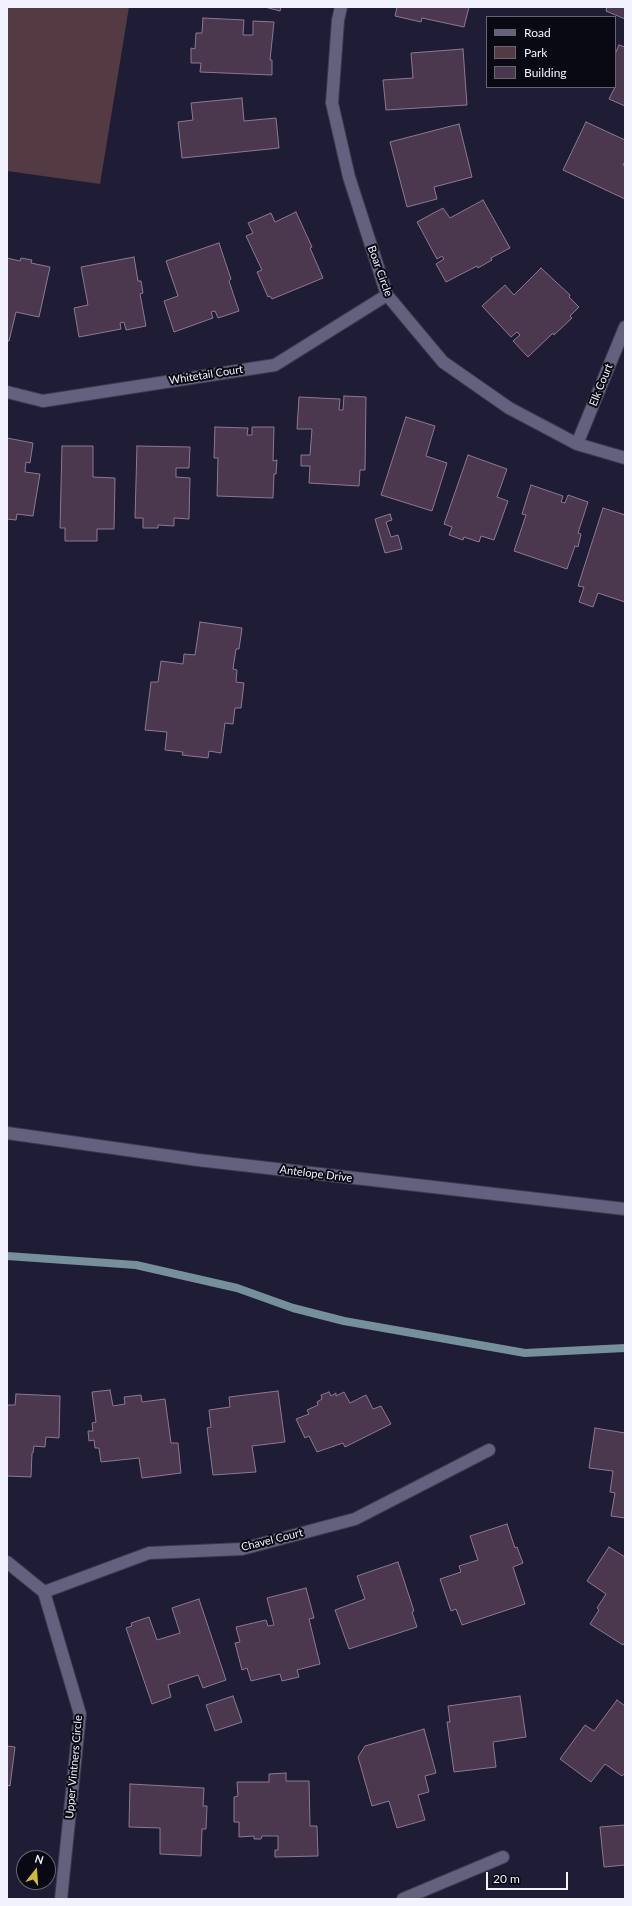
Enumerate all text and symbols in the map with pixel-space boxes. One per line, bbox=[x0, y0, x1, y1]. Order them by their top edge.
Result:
legend bbox=[486, 16, 616, 88]
text: Road bbox=[524, 25, 551, 40]
text: Park bbox=[524, 45, 547, 60]
text: Building bbox=[524, 65, 567, 80]
street label: Boar Circle bbox=[365, 244, 395, 298]
street label: Elk Court bbox=[586, 362, 616, 408]
street label: Whitetail Court bbox=[168, 363, 244, 387]
street label: Antelope Drive bbox=[279, 1163, 353, 1185]
street label: Chavel Court bbox=[240, 1526, 304, 1554]
street label: Upper Vintners Circle bbox=[63, 1715, 85, 1819]
north arrow bbox=[16, 1850, 56, 1890]
text: N bbox=[33, 1852, 45, 1866]
scale bar bbox=[488, 1864, 570, 1890]
text: 20 m bbox=[493, 1871, 520, 1886]

